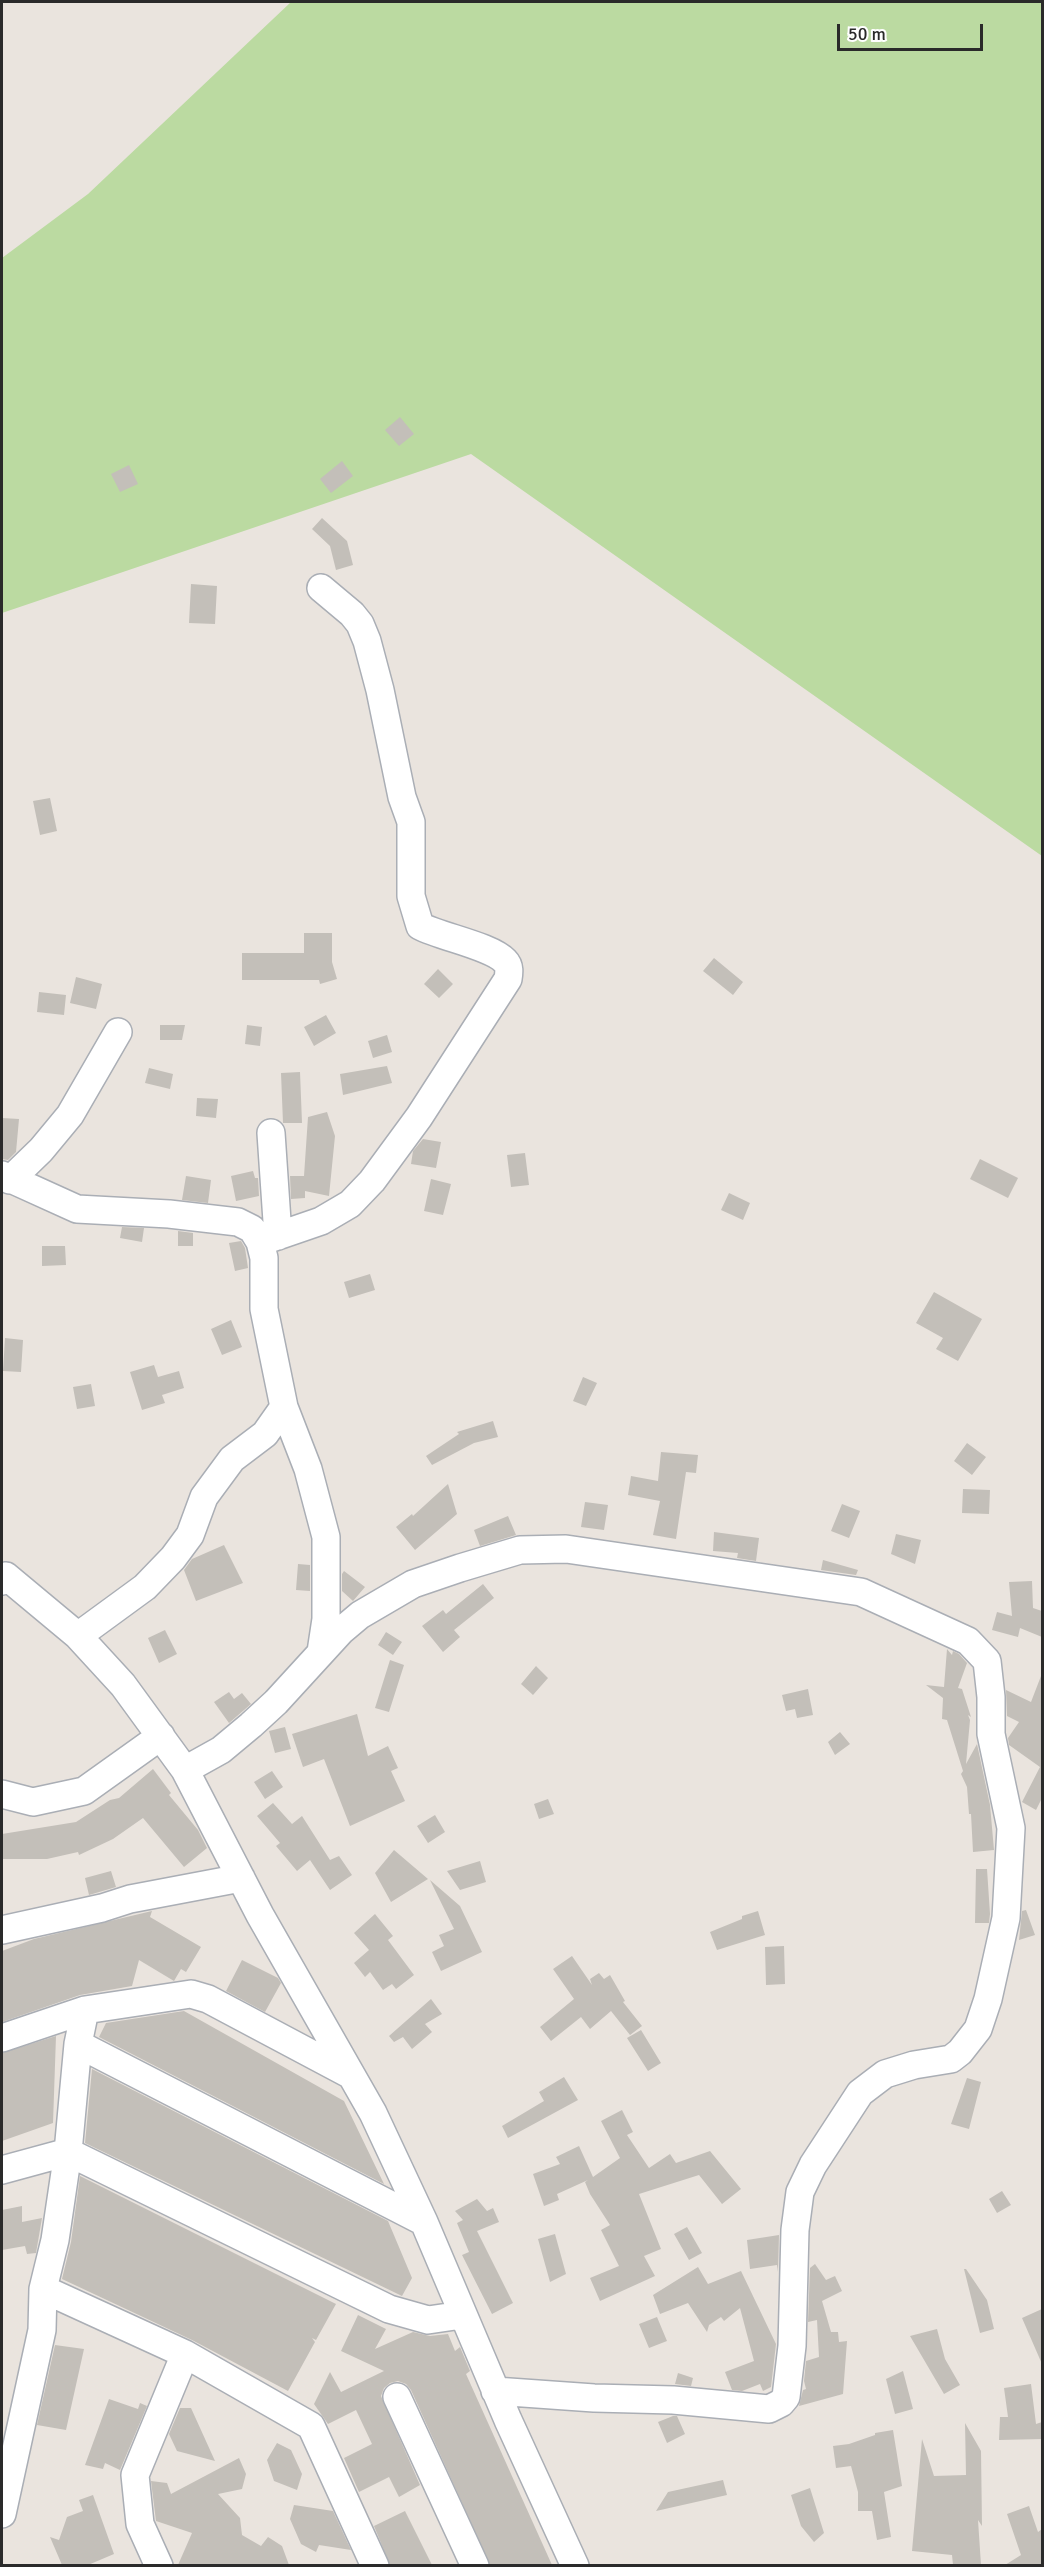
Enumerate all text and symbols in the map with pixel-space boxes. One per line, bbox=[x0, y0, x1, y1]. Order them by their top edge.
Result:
scale bar bbox=[840, 12, 986, 50]
text: 50 m bbox=[848, 23, 886, 45]

